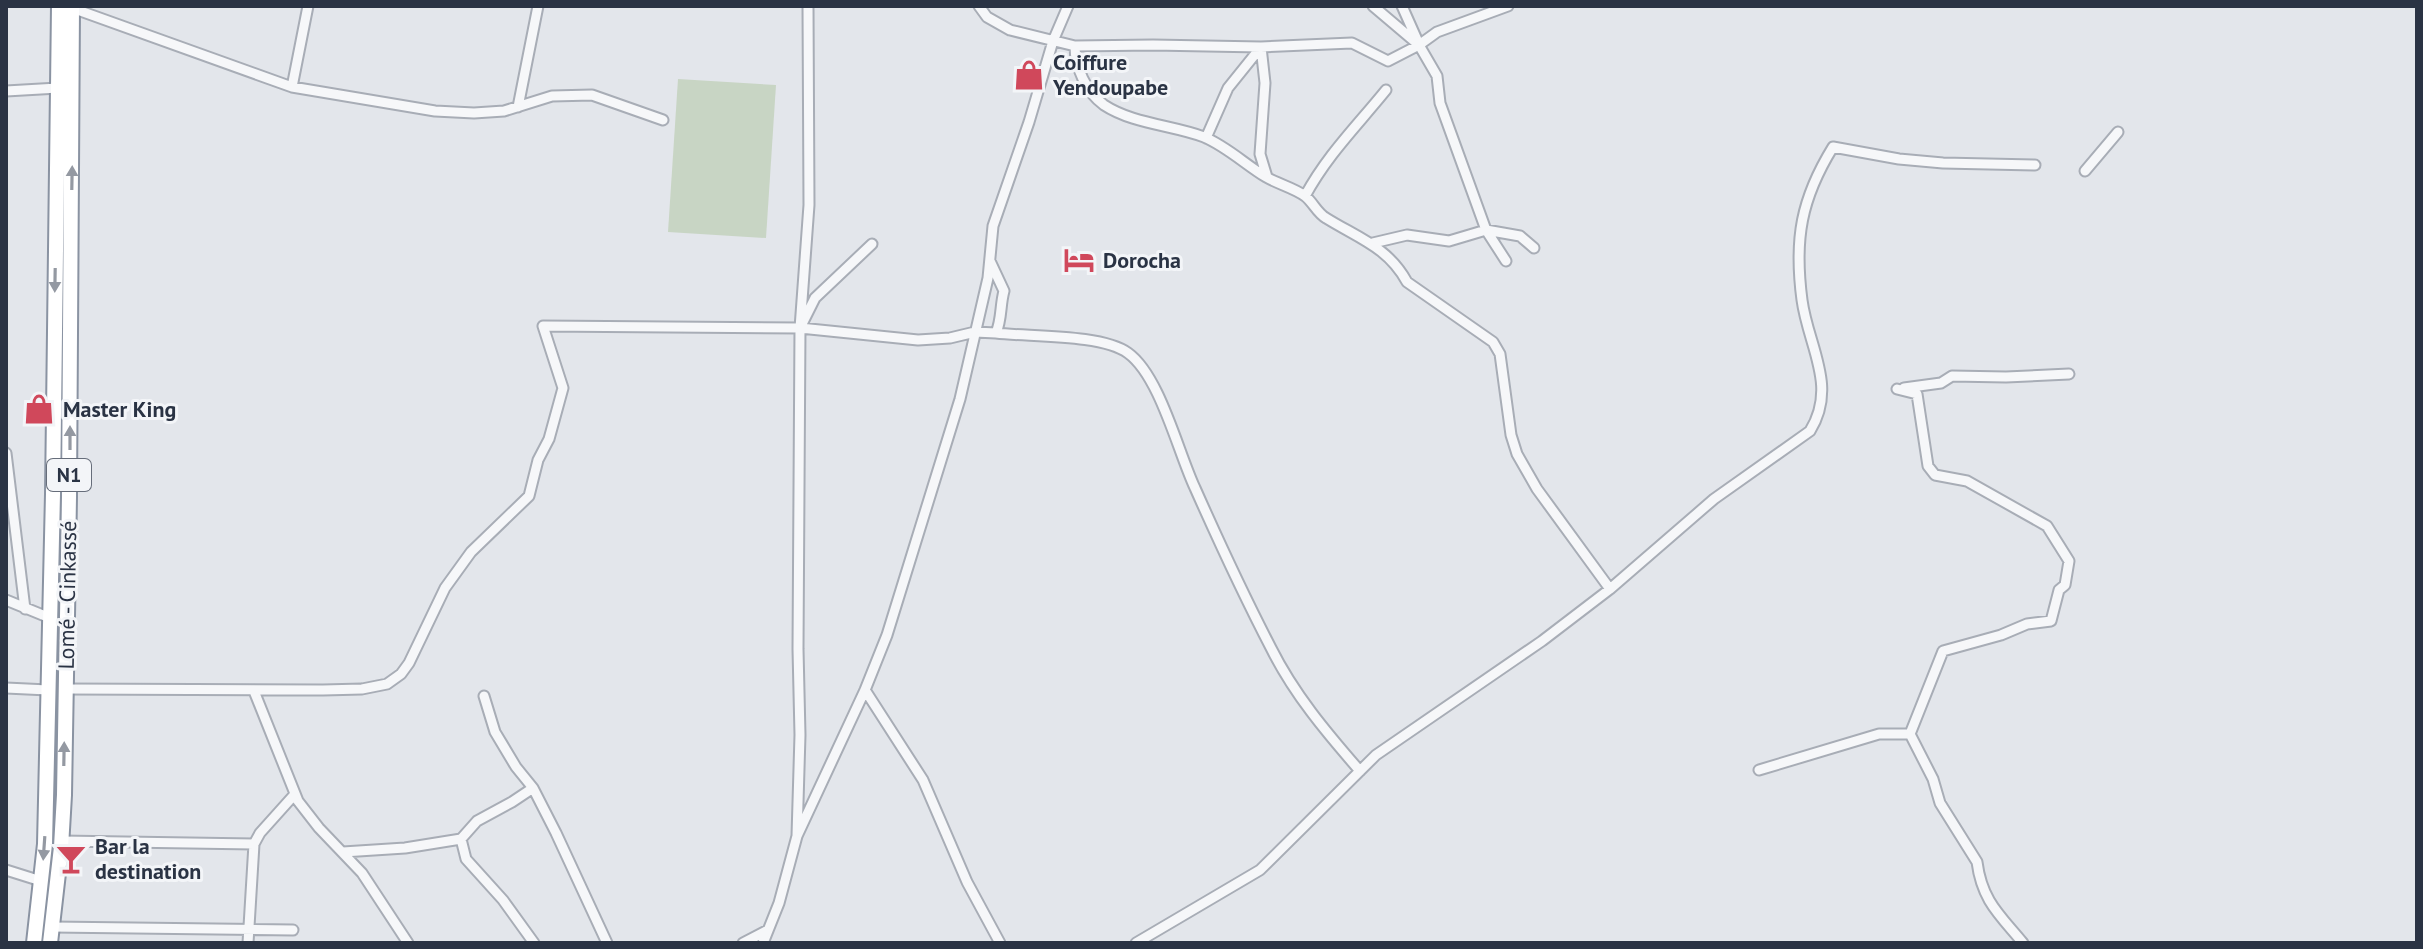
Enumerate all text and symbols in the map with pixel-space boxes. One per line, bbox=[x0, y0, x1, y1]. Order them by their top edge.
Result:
place label: Coiffure Yendoupabe bbox=[1052, 48, 1168, 101]
shop icon: Coiffure Yendoupabe bbox=[1012, 58, 1046, 92]
one-way arrow bbox=[66, 165, 78, 190]
hotel icon: Dorocha bbox=[1062, 243, 1096, 277]
place label: Dorocha bbox=[1103, 246, 1181, 274]
one-way arrow bbox=[49, 268, 61, 293]
shop icon: Master King bbox=[22, 392, 56, 426]
place label: Master King bbox=[63, 395, 176, 423]
one-way arrow bbox=[64, 425, 76, 450]
road number: N1 bbox=[47, 459, 91, 491]
street label: Lomé - Cinkassé bbox=[52, 520, 82, 670]
one-way arrow bbox=[58, 741, 71, 766]
place label: Bar la destination bbox=[95, 832, 201, 885]
one-way arrow bbox=[37, 836, 50, 861]
bar icon: Bar la destination bbox=[54, 842, 88, 876]

